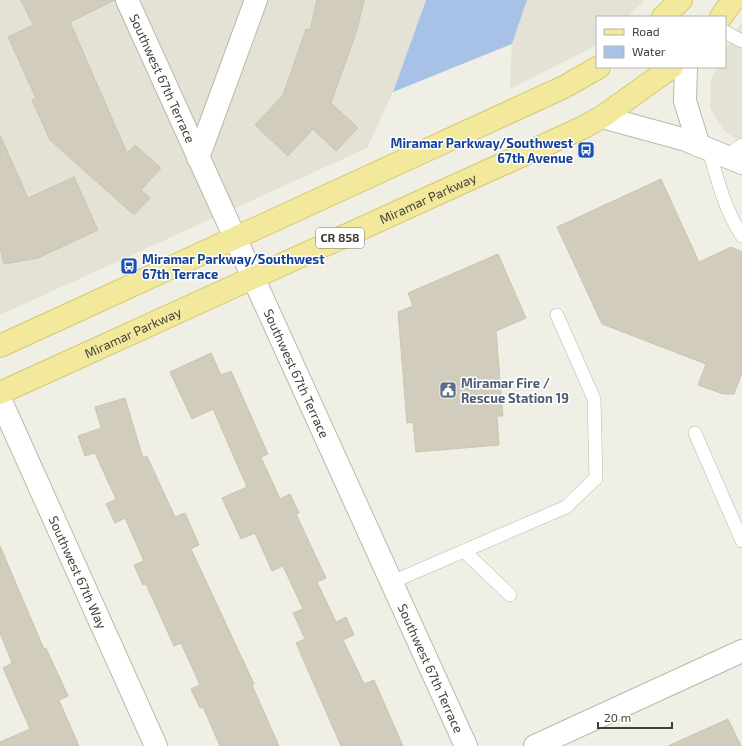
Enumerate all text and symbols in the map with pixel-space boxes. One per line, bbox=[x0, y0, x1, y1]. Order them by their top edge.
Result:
street label: Southwest 67th Terrace bbox=[126, 11, 199, 145]
legend bbox=[596, 16, 726, 68]
text: Road bbox=[632, 24, 660, 38]
text: Water bbox=[632, 44, 666, 58]
place label: Miramar Parkway/Southwest 67th Avenue bbox=[390, 135, 574, 166]
bus stop icon: Miramar Parkway/Southwest 67th Avenue bbox=[576, 140, 596, 160]
street label: Miramar Parkway bbox=[377, 169, 479, 227]
road number: CR 858 bbox=[316, 228, 364, 248]
place label: Miramar Parkway/Southwest 67th Terrace bbox=[142, 251, 325, 282]
bus stop icon: Miramar Parkway/Southwest 67th Terrace bbox=[119, 256, 139, 276]
street label: Miramar Parkway bbox=[82, 303, 184, 361]
street label: Southwest 67th Terrace bbox=[260, 306, 333, 440]
place label: Miramar Fire / Rescue Station 19 bbox=[461, 375, 569, 406]
public building icon: Miramar Fire / Rescue Station 19 bbox=[438, 380, 458, 400]
street label: Southwest 67th Way bbox=[46, 513, 110, 631]
street label: Southwest 67th Terrace bbox=[394, 601, 467, 735]
scale bar bbox=[598, 704, 672, 730]
text: 20 m bbox=[604, 710, 631, 724]

